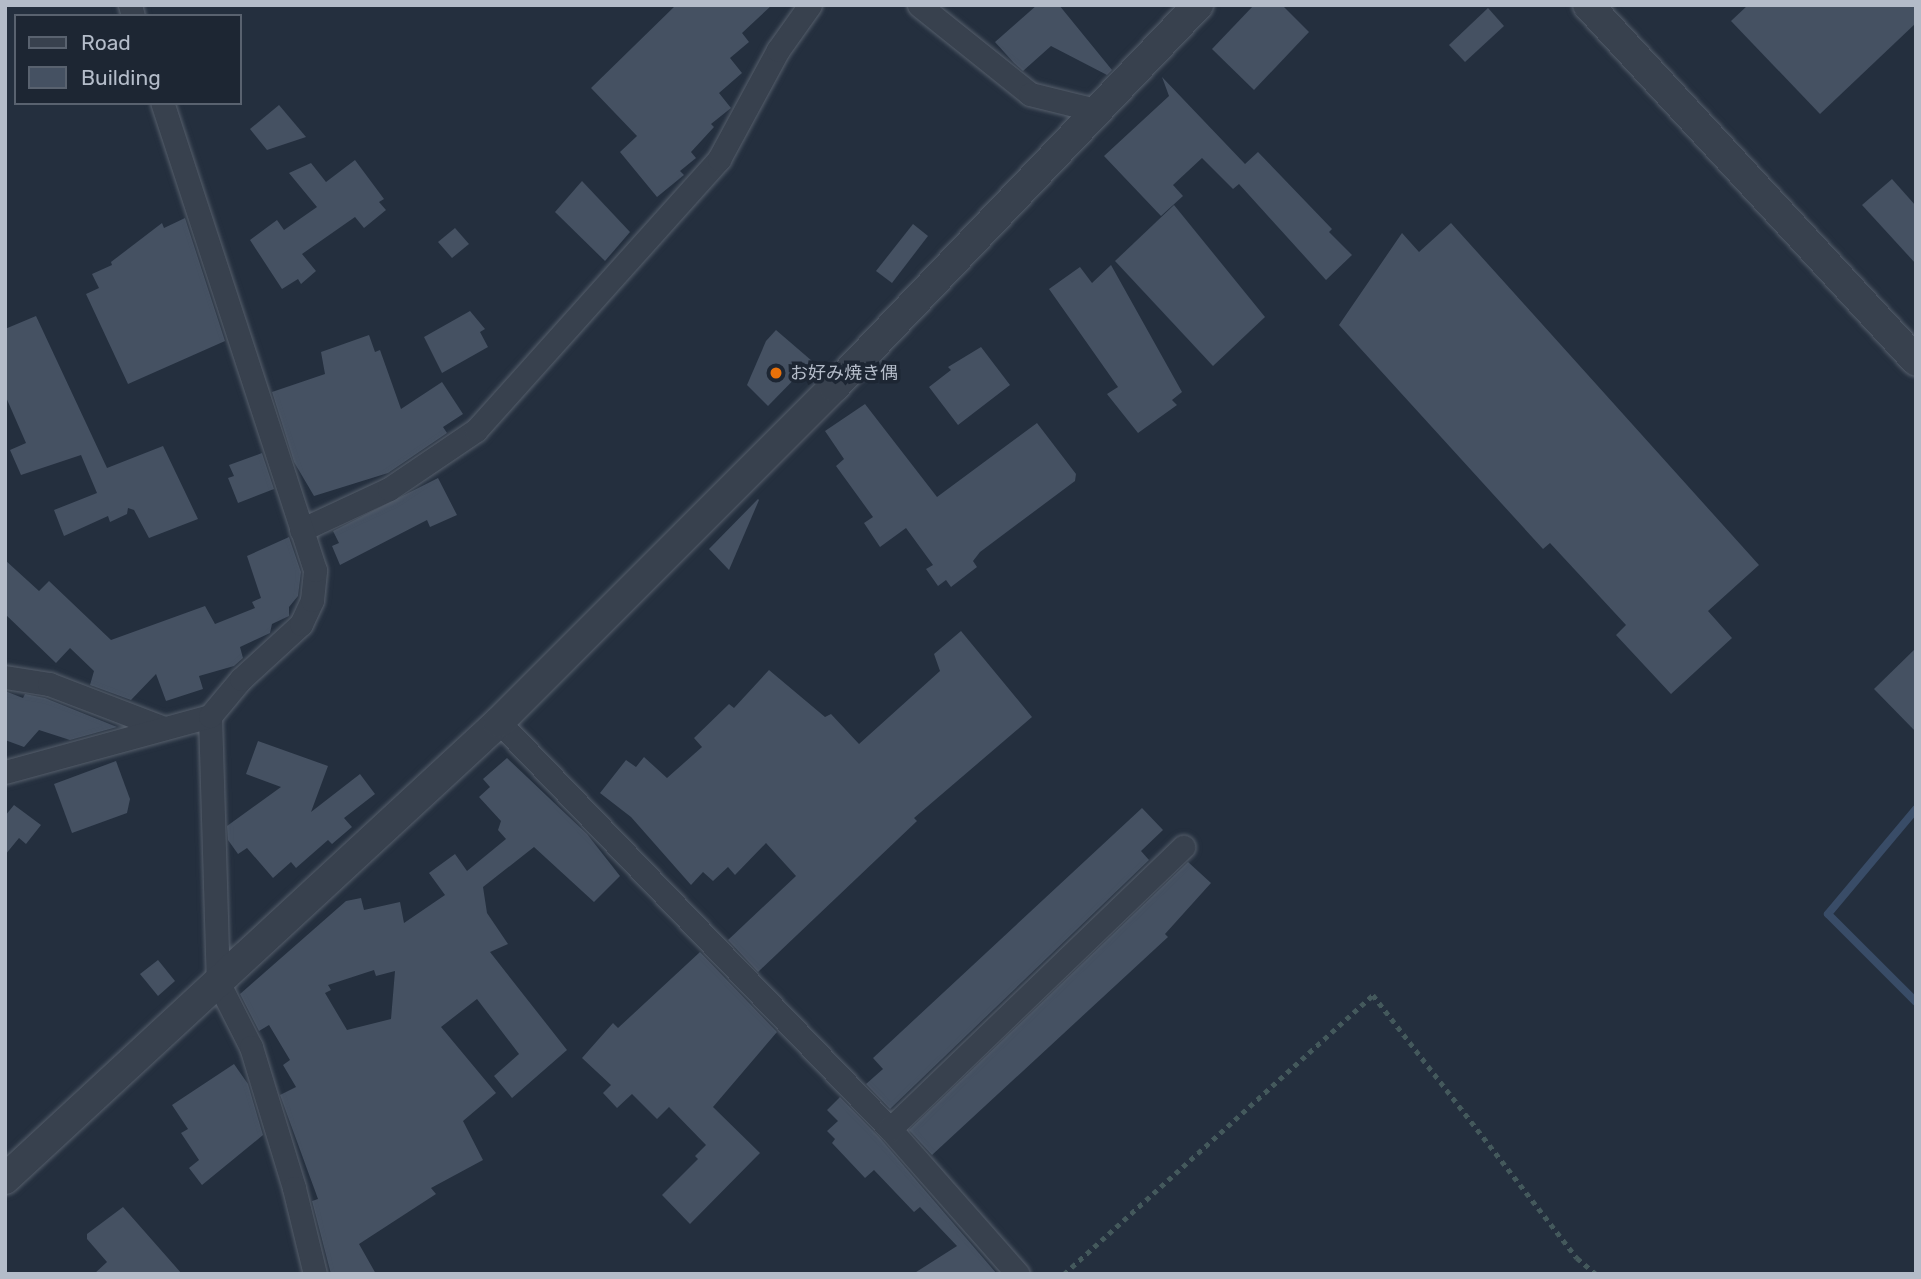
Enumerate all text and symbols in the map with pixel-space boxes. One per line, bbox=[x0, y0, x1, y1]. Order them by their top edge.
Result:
legend bbox=[14, 14, 242, 105]
text: Road bbox=[81, 30, 131, 55]
text: Building bbox=[81, 65, 161, 90]
place label: お好み焼き偶 bbox=[790, 362, 898, 384]
marker: お好み焼き偶 bbox=[768, 365, 784, 381]

